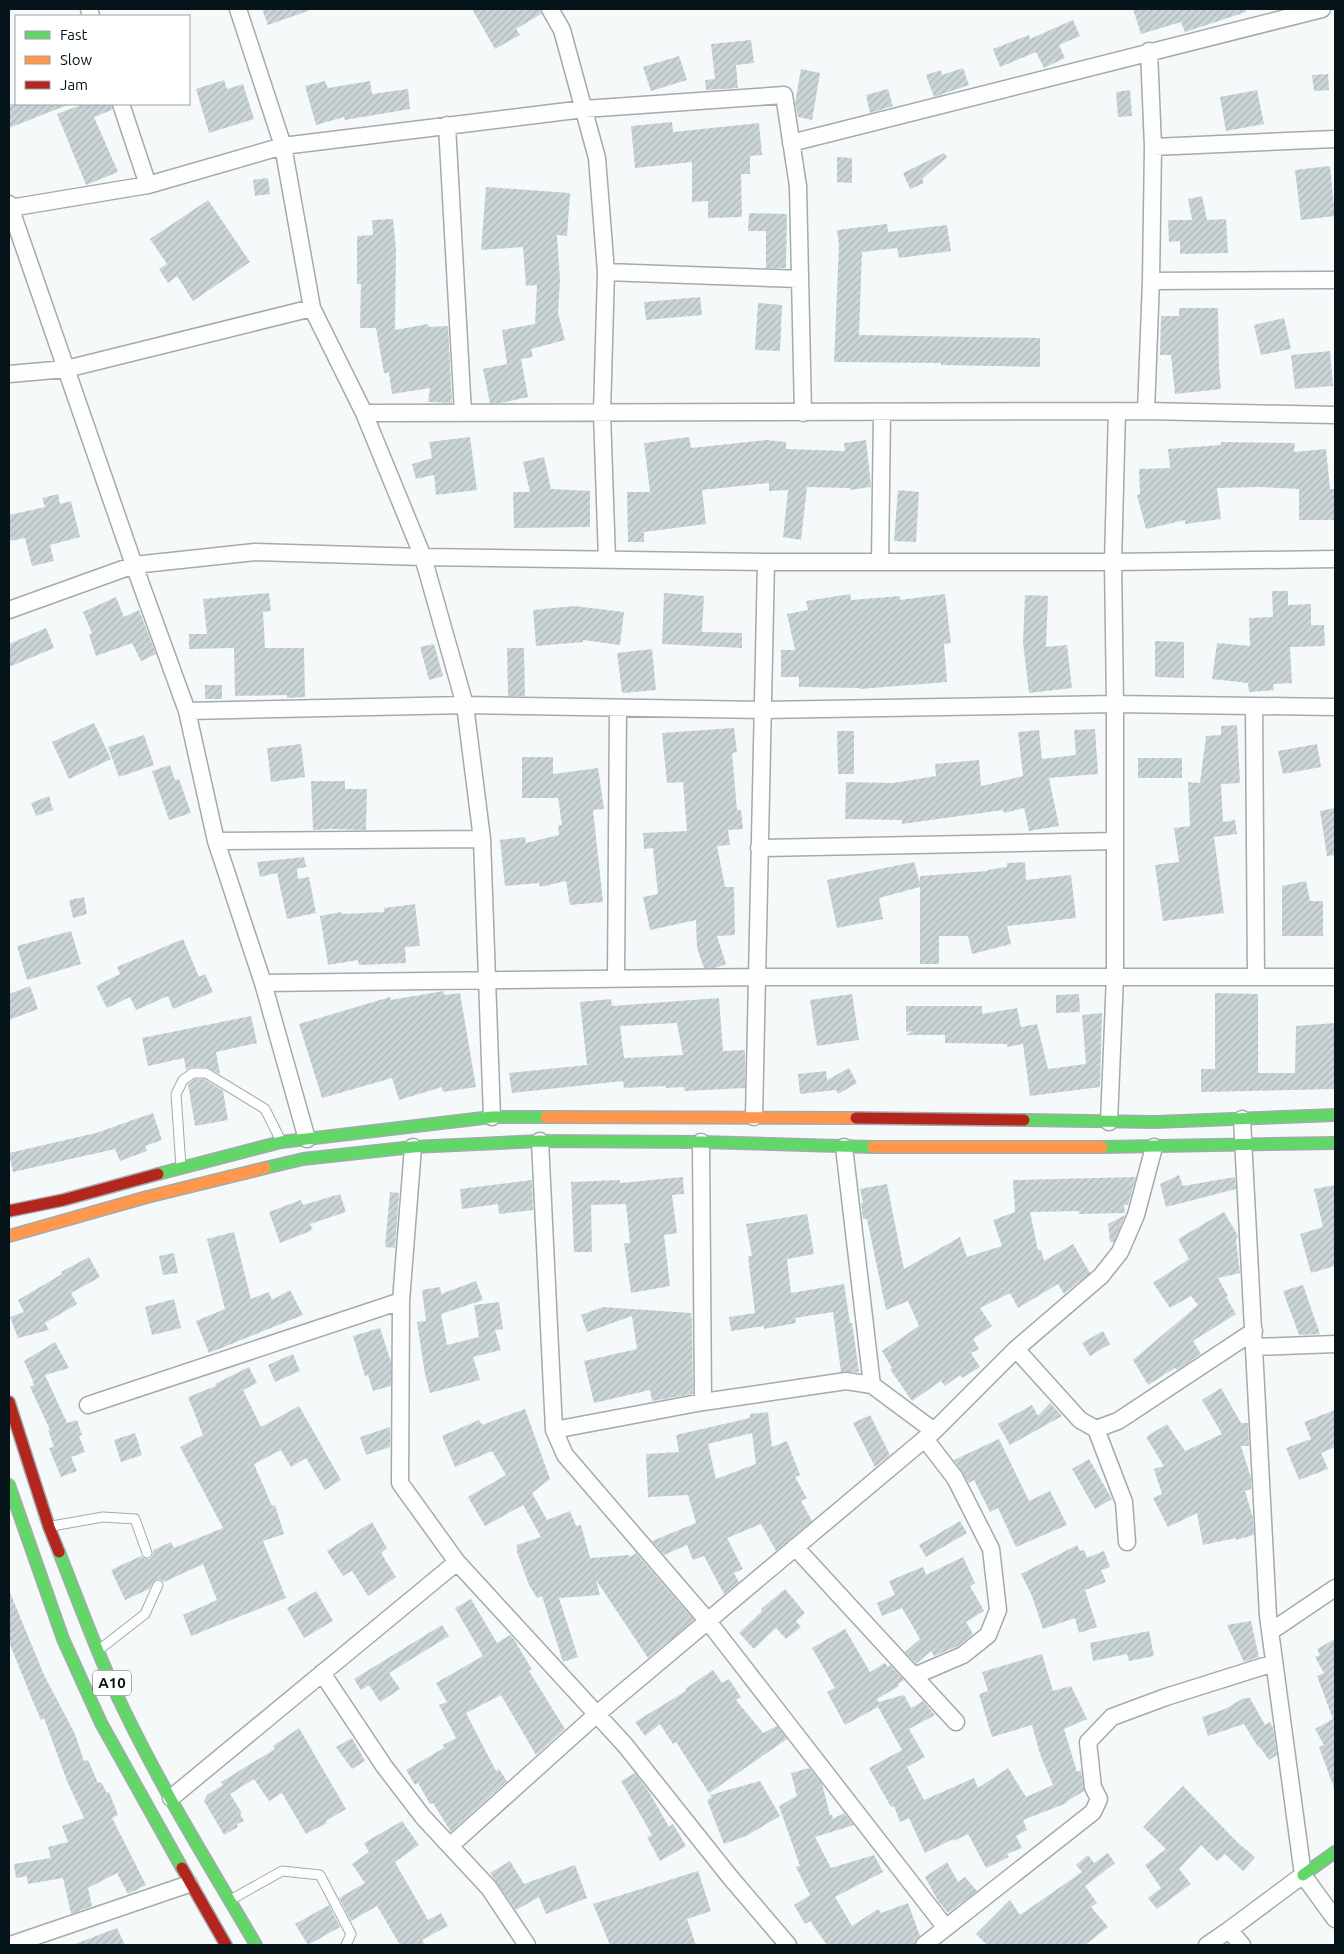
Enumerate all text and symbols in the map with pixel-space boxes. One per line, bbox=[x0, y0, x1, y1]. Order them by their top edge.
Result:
legend bbox=[15, 15, 190, 105]
text: Fast bbox=[60, 26, 88, 43]
text: Slow bbox=[60, 51, 93, 68]
text: Jam bbox=[60, 76, 88, 93]
road number: A10 bbox=[93, 1670, 131, 1696]

